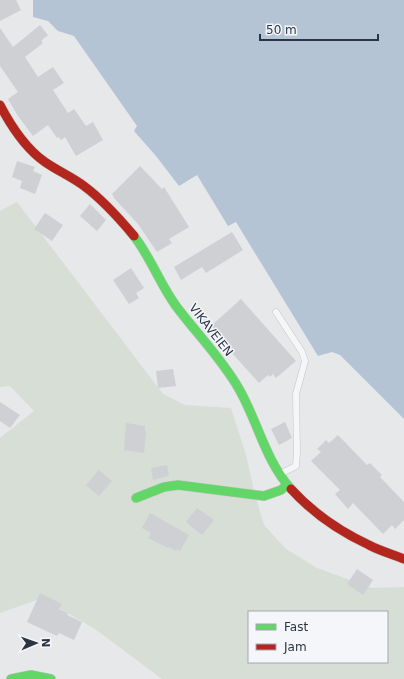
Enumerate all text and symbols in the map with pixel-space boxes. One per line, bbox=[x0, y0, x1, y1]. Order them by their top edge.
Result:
scale bar bbox=[260, 16, 378, 42]
text: 50 m bbox=[266, 23, 297, 37]
street label: VIKAVEIEN bbox=[186, 301, 236, 359]
legend bbox=[248, 611, 388, 663]
text: Fast bbox=[284, 620, 308, 634]
north arrow bbox=[16, 623, 56, 663]
text: N bbox=[39, 638, 52, 648]
text: Jam bbox=[283, 640, 307, 654]

